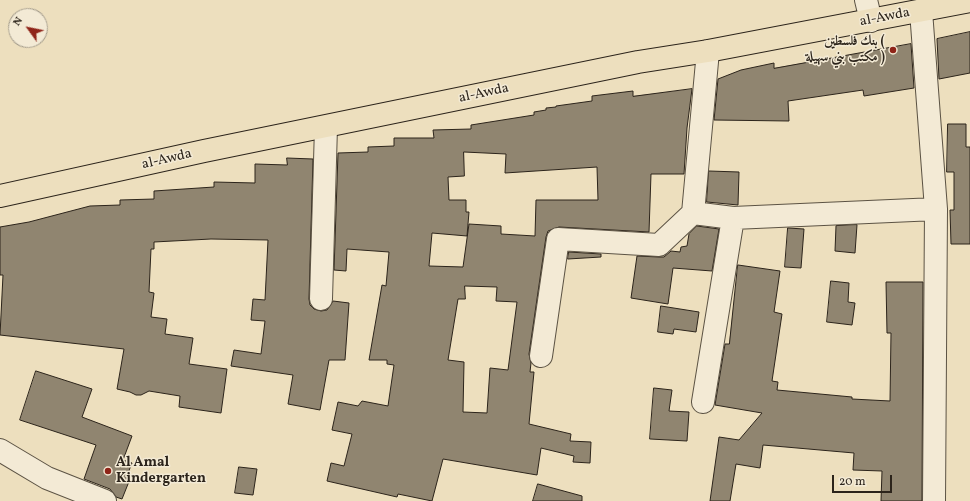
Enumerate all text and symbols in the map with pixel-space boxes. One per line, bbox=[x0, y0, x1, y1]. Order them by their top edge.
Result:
street label: al-Awda bbox=[858, 5, 912, 31]
north arrow bbox=[8, 8, 48, 48]
text: N bbox=[10, 14, 27, 29]
place label: بنك فلسطين ( مكتب بني سهيلة ) bbox=[805, 34, 885, 66]
marker: بنك فلسطين ( مكتب بني سهيلة ) bbox=[888, 45, 898, 55]
street label: al-Awda bbox=[457, 81, 511, 107]
street label: al-Awda bbox=[140, 146, 194, 174]
place label: Al Amal Kindergarten bbox=[116, 455, 206, 488]
marker: Al Amal Kindergarten bbox=[103, 466, 113, 476]
scale bar bbox=[834, 467, 894, 493]
text: 20 m bbox=[839, 474, 866, 490]

